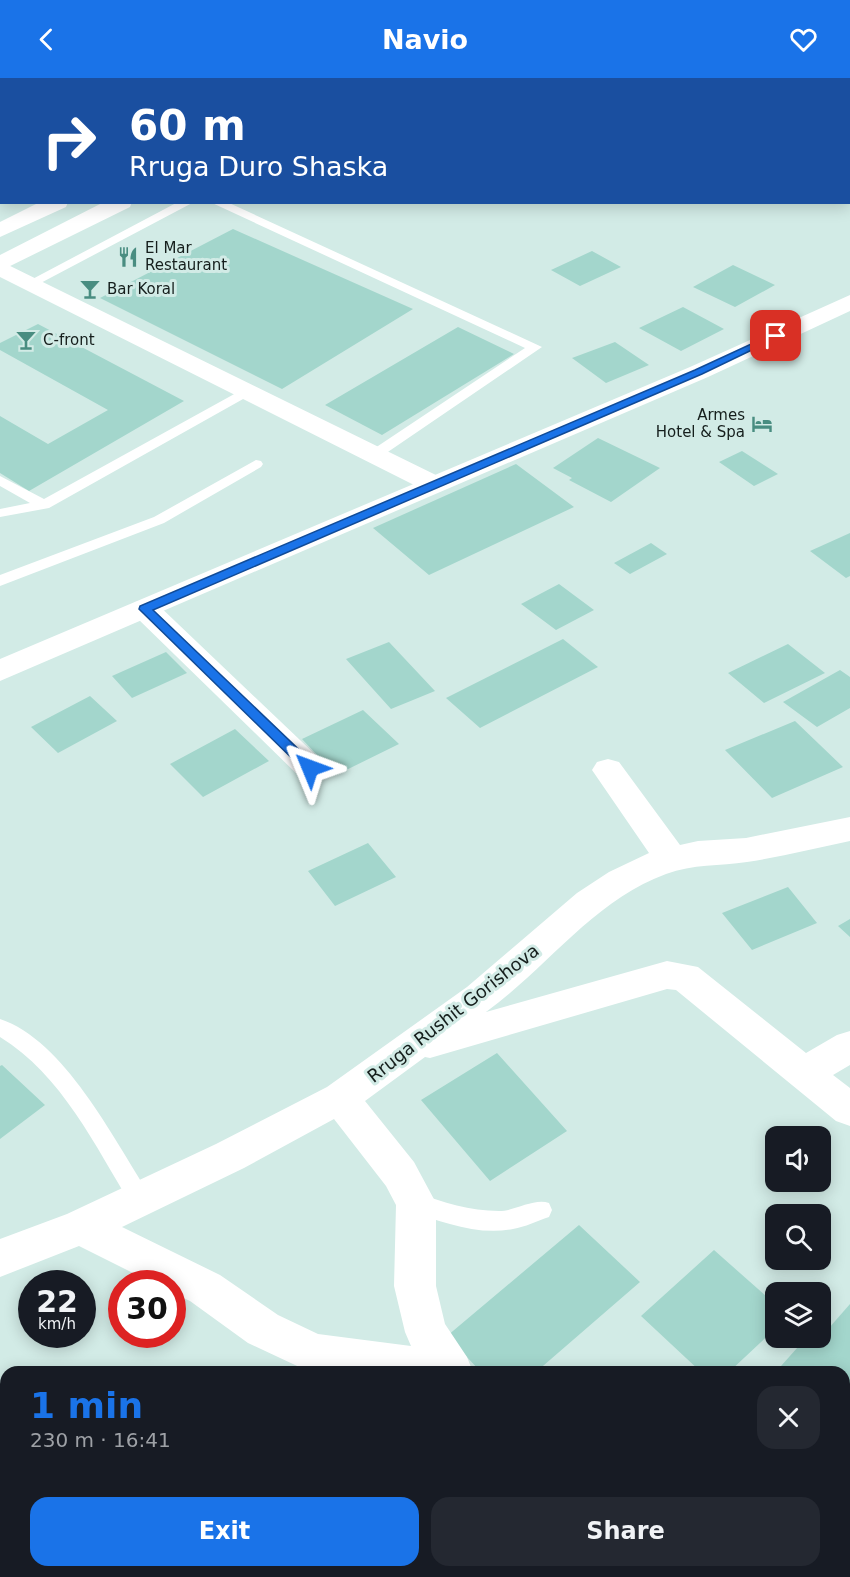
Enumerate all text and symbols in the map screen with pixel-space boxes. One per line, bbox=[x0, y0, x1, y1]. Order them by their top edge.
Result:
icon: back bbox=[30, 23, 63, 56]
icon: heart bbox=[787, 23, 820, 56]
text: Navio bbox=[382, 24, 468, 55]
text: 60 m bbox=[129, 101, 246, 150]
icon: right bbox=[30, 102, 108, 180]
text: Rruga Duro Shaska bbox=[129, 151, 388, 182]
place label: El Mar Restaurant bbox=[145, 239, 227, 274]
restaurant icon: El Mar Restaurant bbox=[116, 245, 140, 269]
bar icon: Bar Koral bbox=[78, 277, 102, 301]
place label: Bar Koral bbox=[107, 280, 175, 298]
pin bbox=[750, 310, 801, 361]
icon: arrive bbox=[759, 319, 792, 352]
bar icon: C-front bbox=[14, 328, 38, 352]
place label: C-front bbox=[43, 331, 95, 349]
place label: Armes Hotel & Spa bbox=[656, 406, 745, 441]
hotel icon: Armes Hotel & Spa bbox=[750, 412, 774, 436]
position arrow bbox=[278, 736, 342, 800]
street label: Rruga Rushit Gorishova bbox=[363, 939, 543, 1087]
map controls bbox=[765, 1126, 831, 1348]
button: sound bbox=[765, 1126, 831, 1192]
button: search bbox=[765, 1204, 831, 1270]
speed limit sign: 30 bbox=[108, 1270, 186, 1348]
button: layers bbox=[765, 1282, 831, 1348]
text: 22 bbox=[36, 1284, 78, 1319]
text: km/h bbox=[38, 1315, 76, 1333]
text: 1 min bbox=[30, 1385, 143, 1426]
button: close bbox=[757, 1386, 820, 1449]
text: 230 m · 16:41 bbox=[30, 1428, 171, 1452]
button: Exit bbox=[30, 1497, 419, 1566]
button: Share bbox=[431, 1497, 820, 1566]

